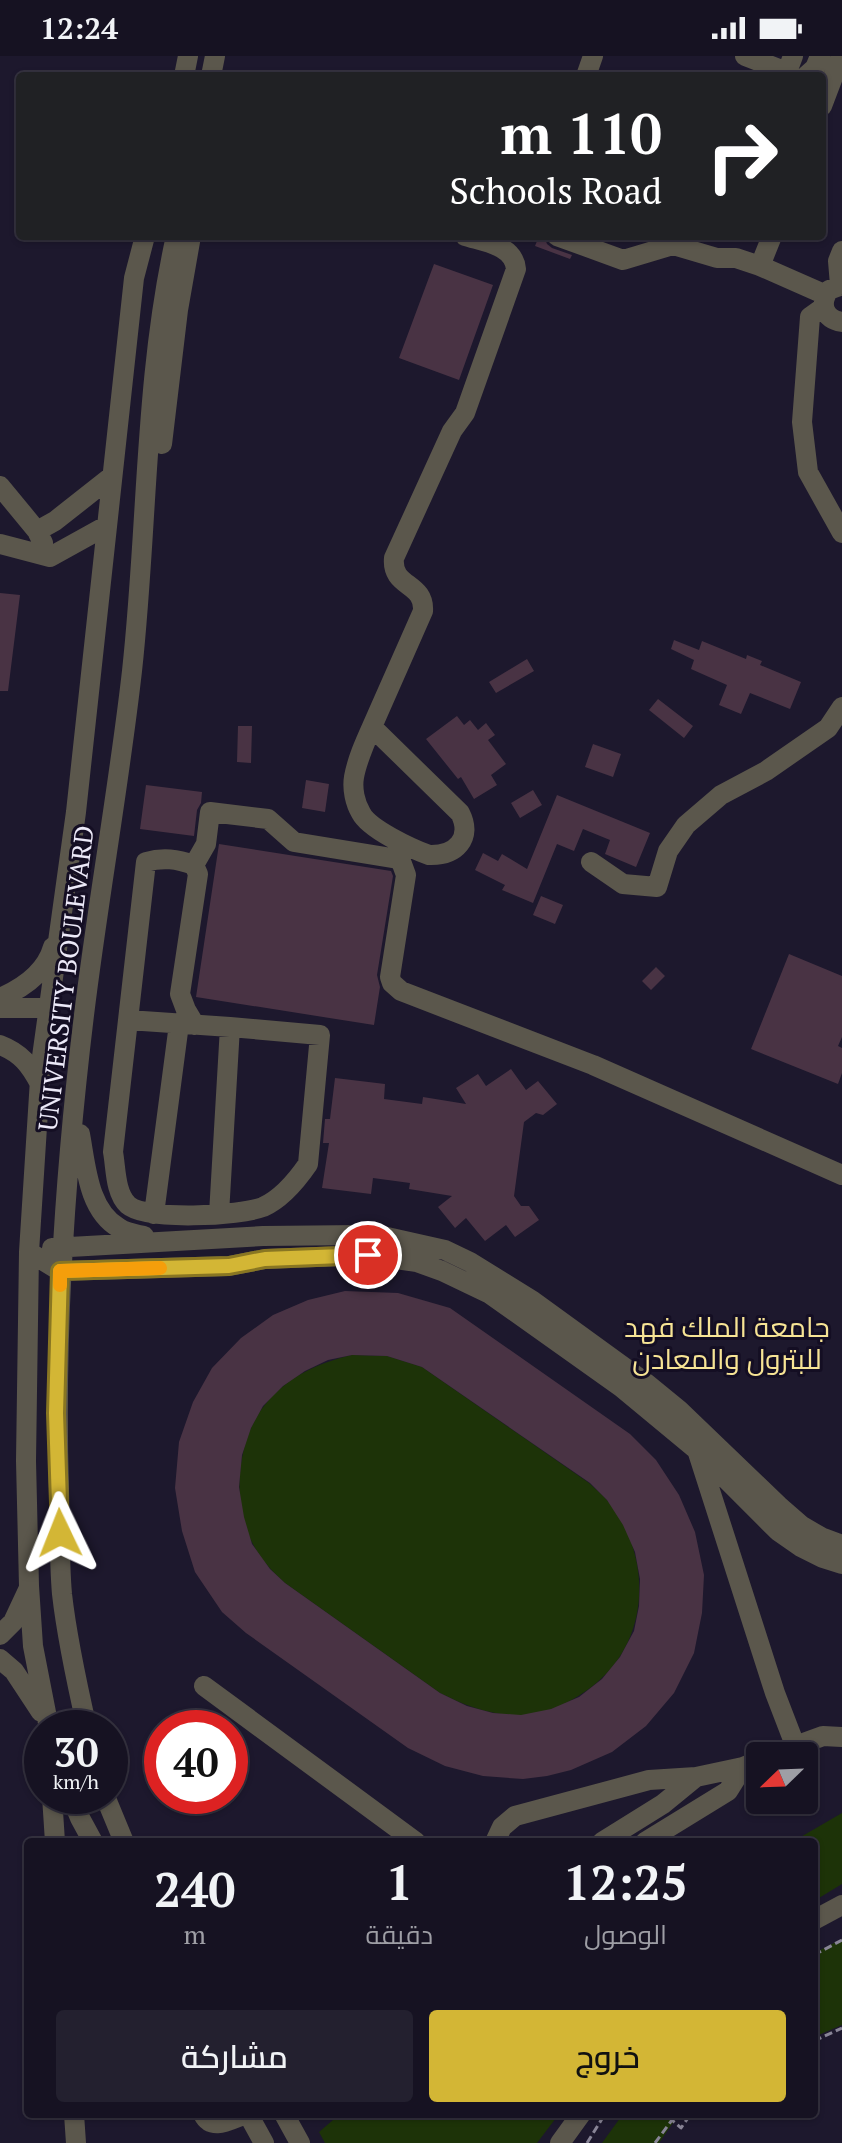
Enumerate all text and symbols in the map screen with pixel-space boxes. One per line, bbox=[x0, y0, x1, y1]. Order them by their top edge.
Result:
text: 12:24 bbox=[40, 8, 118, 48]
text: 110 m bbox=[500, 96, 662, 170]
icon: right bbox=[690, 104, 794, 208]
text: Schools Road bbox=[449, 167, 662, 214]
street label: UNIVERSITY BOULEVARD bbox=[29, 823, 101, 1133]
pin bbox=[334, 1221, 402, 1289]
icon: arrive bbox=[346, 1233, 390, 1277]
district label: جامعة الملك فهد للبترول والمعادن bbox=[624, 1308, 830, 1377]
position arrow bbox=[18, 1491, 102, 1575]
speed limit sign: 40 bbox=[144, 1710, 248, 1814]
text: 30 bbox=[53, 1725, 99, 1778]
north arrow bbox=[746, 1742, 818, 1814]
map controls bbox=[746, 1742, 818, 1814]
text: km/h bbox=[53, 1768, 99, 1795]
text: 1 bbox=[386, 1850, 413, 1914]
text: 12:25 bbox=[563, 1850, 688, 1914]
text: 240 bbox=[154, 1857, 235, 1921]
text: m bbox=[183, 1917, 206, 1951]
text: دقيقة bbox=[365, 1917, 433, 1951]
text: الوصول bbox=[584, 1917, 667, 1951]
button: مشاركة bbox=[56, 2010, 413, 2102]
button: خروج bbox=[429, 2010, 786, 2102]

